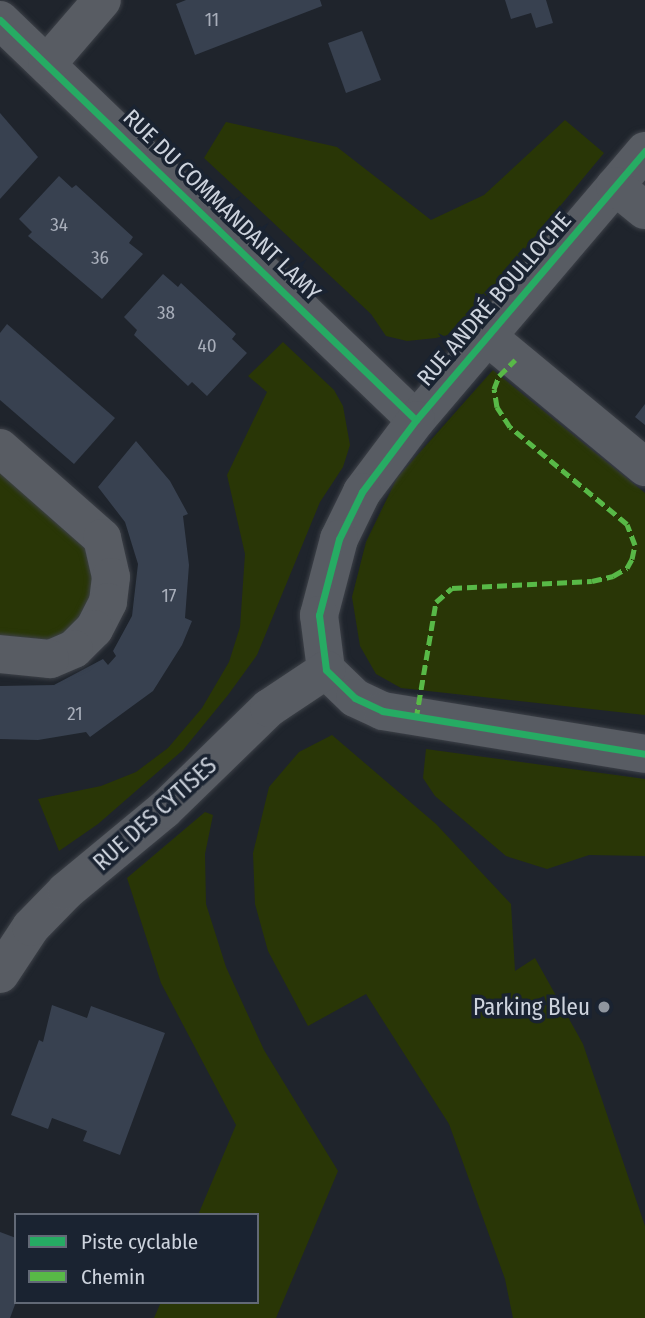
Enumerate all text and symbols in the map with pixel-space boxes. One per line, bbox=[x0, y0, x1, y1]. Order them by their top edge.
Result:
house number: 11 bbox=[205, 9, 219, 31]
street label: RUE DU COMMANDANT LAMY bbox=[118, 104, 326, 306]
street label: RUE ANDRÉ BOULLOCHE bbox=[411, 207, 577, 391]
house number: 34 bbox=[50, 214, 68, 236]
house number: 36 bbox=[91, 247, 109, 269]
house number: 38 bbox=[157, 302, 175, 324]
house number: 40 bbox=[197, 335, 217, 357]
house number: 17 bbox=[161, 585, 177, 607]
house number: 21 bbox=[67, 703, 83, 725]
street label: RUE DES CYTISES bbox=[88, 752, 222, 876]
place label: Parking Bleu bbox=[473, 993, 590, 1021]
marker: Parking Bleu bbox=[596, 999, 612, 1015]
legend bbox=[14, 1213, 259, 1304]
text: Piste cyclable bbox=[81, 1229, 198, 1255]
text: Chemin bbox=[81, 1264, 145, 1290]

